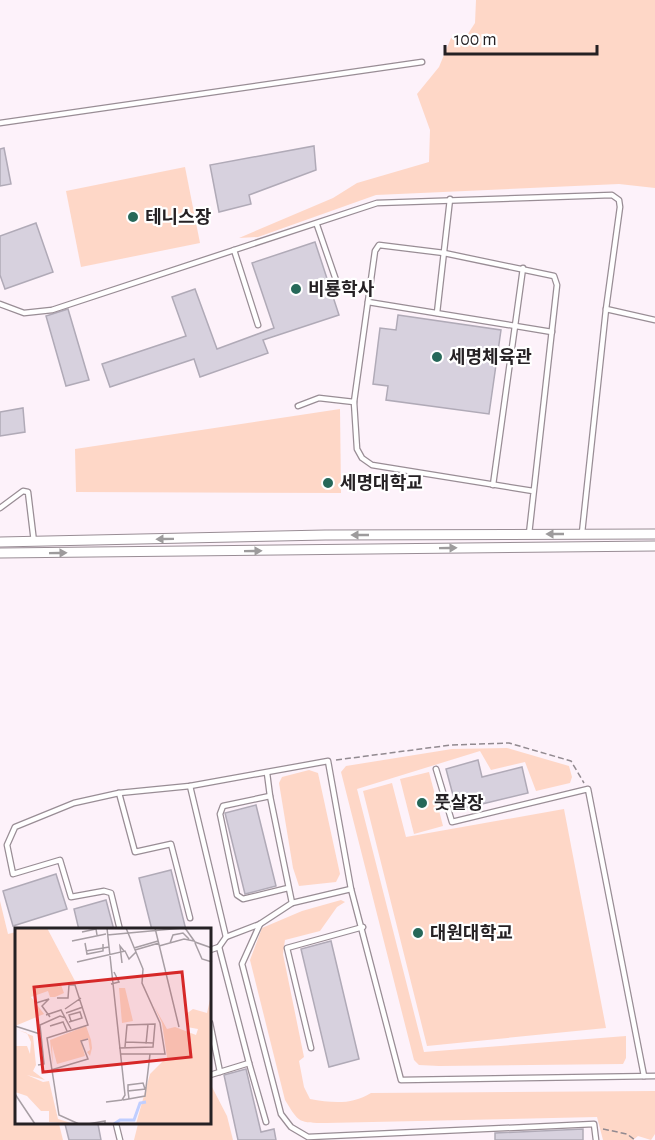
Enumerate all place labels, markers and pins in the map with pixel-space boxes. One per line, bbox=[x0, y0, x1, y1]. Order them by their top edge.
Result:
place label: 테니스장 bbox=[145, 208, 212, 227]
marker: 테니스장 bbox=[126, 210, 140, 224]
place label: 비룡학사 bbox=[308, 279, 375, 299]
marker: 비룡학사 bbox=[289, 282, 303, 296]
place label: 세명체육관 bbox=[449, 348, 532, 367]
marker: 세명체육관 bbox=[430, 350, 444, 364]
place label: 세명대학교 bbox=[340, 473, 423, 493]
marker: 세명대학교 bbox=[321, 476, 335, 490]
place label: 풋살장 bbox=[434, 794, 484, 813]
marker: 풋살장 bbox=[415, 796, 429, 810]
place label: 대원대학교 bbox=[430, 923, 513, 943]
marker: 대원대학교 bbox=[411, 926, 425, 940]

